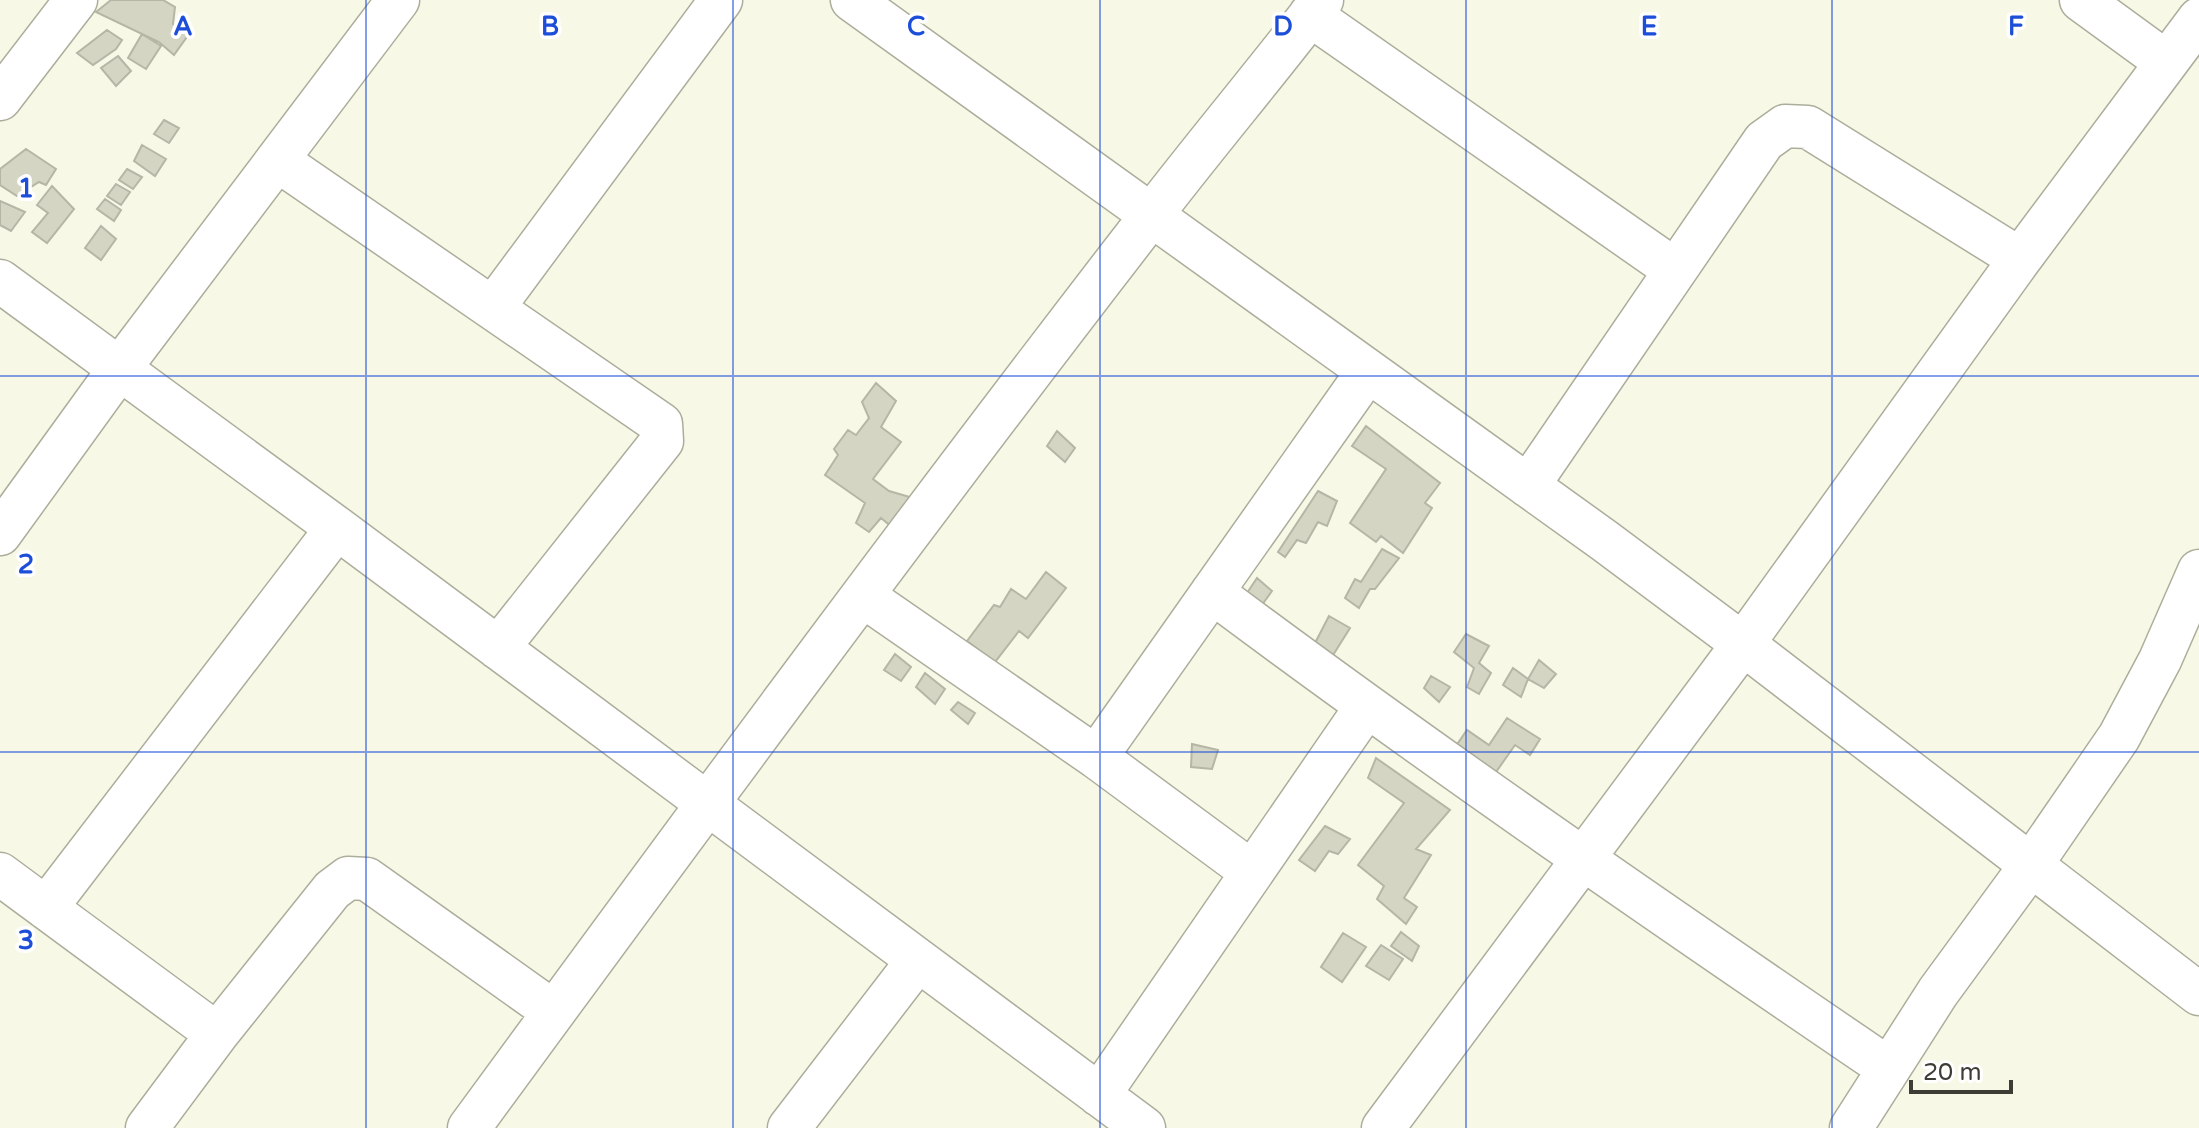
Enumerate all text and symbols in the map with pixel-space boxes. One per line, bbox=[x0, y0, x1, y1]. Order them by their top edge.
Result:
text: A bbox=[173, 11, 193, 42]
text: B bbox=[541, 11, 559, 42]
text: C bbox=[907, 11, 925, 42]
text: D bbox=[1273, 11, 1293, 42]
text: E bbox=[1641, 11, 1657, 42]
text: F bbox=[2008, 11, 2024, 42]
text: 1 bbox=[18, 173, 34, 204]
text: 2 bbox=[18, 549, 34, 580]
text: 3 bbox=[18, 925, 34, 956]
scale bar bbox=[1911, 1044, 2011, 1094]
text: 20 m bbox=[1923, 1058, 1981, 1087]

